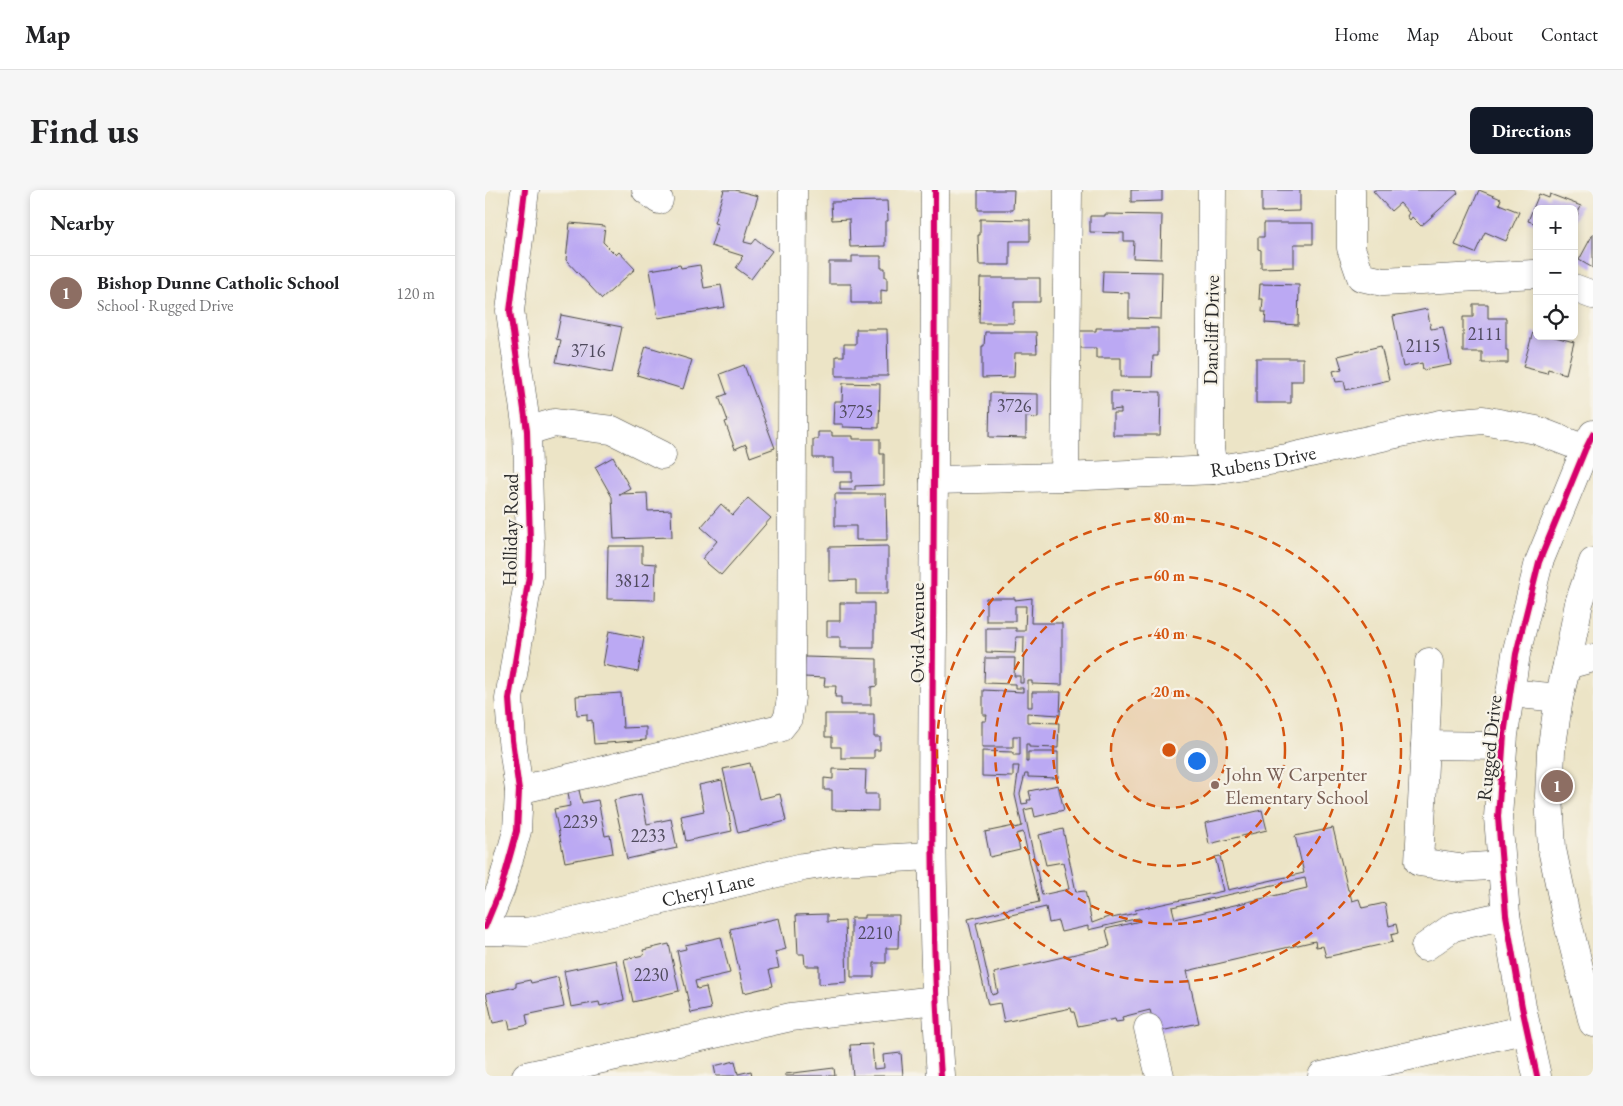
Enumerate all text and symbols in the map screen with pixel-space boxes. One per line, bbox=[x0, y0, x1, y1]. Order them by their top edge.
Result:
text: Map bbox=[25, 19, 70, 50]
text: Home bbox=[1334, 23, 1379, 46]
text: Map bbox=[1407, 23, 1439, 46]
text: About bbox=[1467, 23, 1513, 46]
text: Contact bbox=[1541, 23, 1598, 46]
button: Directions bbox=[1470, 107, 1593, 154]
text: Find us bbox=[30, 108, 139, 153]
map controls bbox=[1533, 205, 1578, 340]
button: + bbox=[1533, 205, 1578, 250]
text: Nearby bbox=[50, 209, 114, 236]
button: − bbox=[1533, 250, 1578, 295]
text: Bishop Dunne Catholic School bbox=[97, 270, 340, 295]
street label: Dancliff Drive bbox=[1197, 275, 1225, 385]
text: 1 bbox=[62, 283, 70, 304]
text: 120 m bbox=[396, 283, 435, 304]
text: School · Rugged Drive bbox=[97, 295, 234, 316]
button: locate bbox=[1533, 295, 1578, 340]
house number: 2111 bbox=[1468, 322, 1502, 345]
house number: 2115 bbox=[1406, 334, 1440, 357]
house number: 3716 bbox=[571, 339, 606, 362]
house number: 3726 bbox=[997, 394, 1032, 417]
house number: 3725 bbox=[839, 400, 873, 423]
street label: Rubens Drive bbox=[1208, 439, 1318, 483]
street label: Holliday Road bbox=[496, 472, 524, 587]
text: 80 m bbox=[1153, 508, 1185, 527]
text: 60 m bbox=[1153, 566, 1185, 585]
house number: 3812 bbox=[615, 569, 650, 592]
street label: Ovid Avenue bbox=[904, 583, 930, 683]
text: 40 m bbox=[1153, 624, 1185, 643]
text: 20 m bbox=[1153, 682, 1185, 701]
street label: Rugged Drive bbox=[1470, 693, 1508, 802]
centre of rings bbox=[1160, 741, 1178, 759]
your location bbox=[1184, 748, 1210, 774]
place label: John W Carpenter Elementary School bbox=[1223, 761, 1369, 810]
pin: 1 bbox=[1541, 767, 1573, 805]
marker: John W Carpenter Elementary School bbox=[1209, 779, 1221, 791]
house number: 2239 bbox=[563, 810, 598, 833]
house number: 2233 bbox=[631, 824, 665, 847]
street label: Cheryl Lane bbox=[659, 866, 757, 913]
house number: 2210 bbox=[858, 921, 893, 944]
house number: 2230 bbox=[634, 963, 669, 986]

